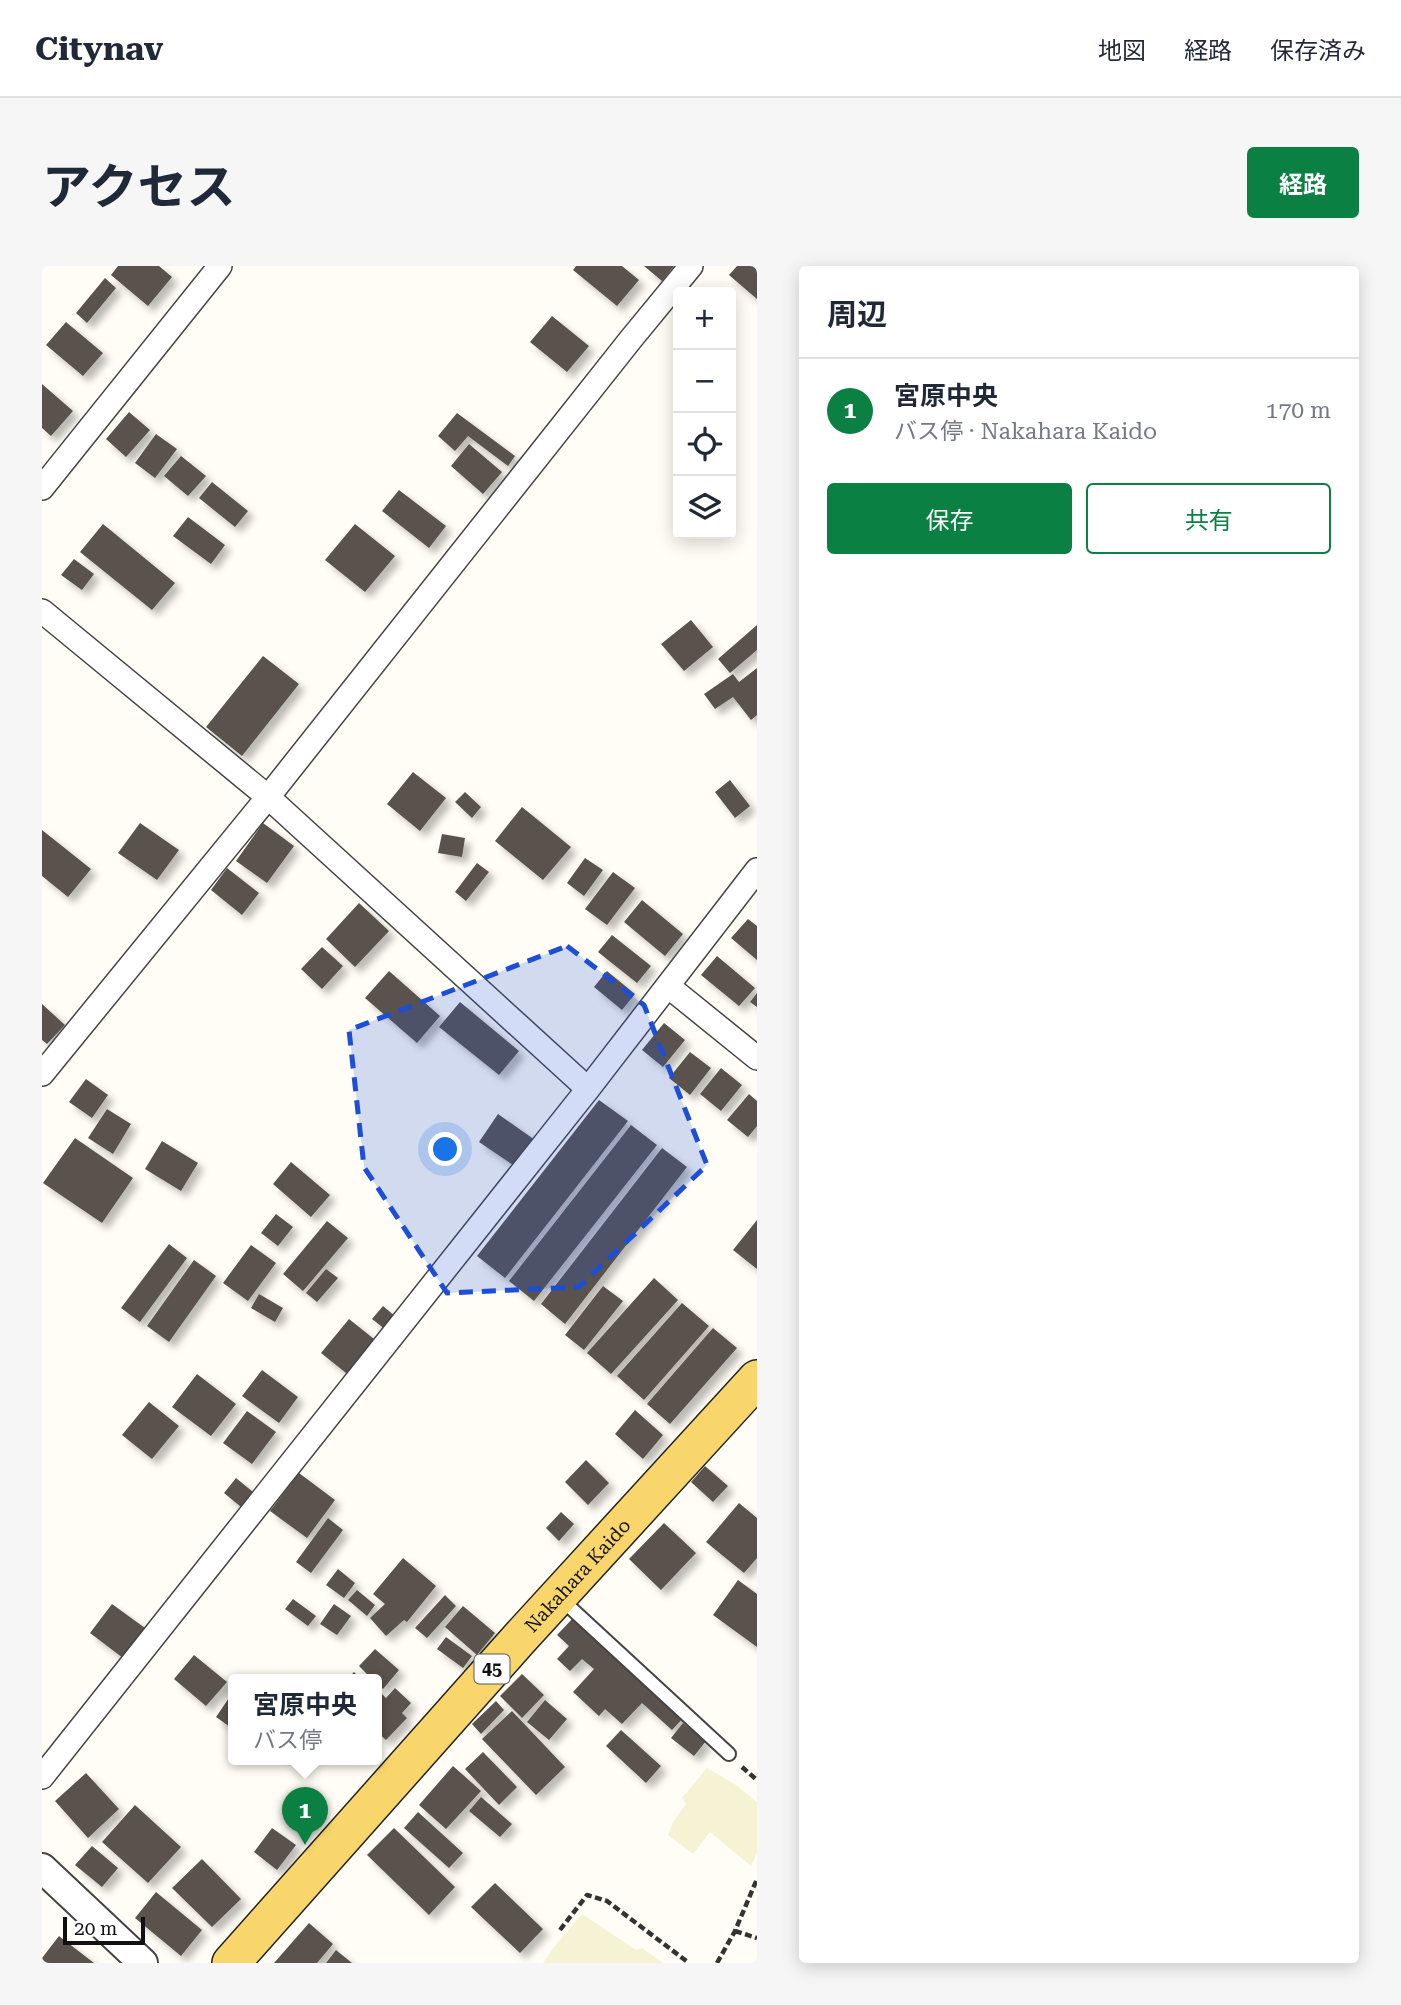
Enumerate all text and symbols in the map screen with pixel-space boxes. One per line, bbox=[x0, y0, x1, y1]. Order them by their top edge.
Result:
text: Citynav bbox=[35, 29, 163, 68]
text: 地図 bbox=[1098, 37, 1146, 65]
text: 経路 bbox=[1184, 37, 1232, 65]
text: 保存済み bbox=[1270, 37, 1366, 65]
button: 経路 bbox=[1247, 147, 1359, 218]
text: アクセス bbox=[42, 159, 236, 216]
map controls bbox=[673, 287, 736, 539]
button: + bbox=[673, 287, 736, 350]
text: 周辺 bbox=[827, 297, 887, 332]
button: − bbox=[673, 350, 736, 413]
text: 宮原中央 bbox=[894, 381, 998, 411]
text: 1 bbox=[844, 397, 856, 424]
text: 170 m bbox=[1266, 397, 1331, 424]
button: locate bbox=[673, 413, 736, 476]
text: バス停 · Nakahara Kaido bbox=[894, 418, 1157, 445]
button: layers bbox=[673, 476, 736, 539]
button: 保存 bbox=[827, 483, 1072, 554]
button: 共有 bbox=[1086, 483, 1331, 554]
your location bbox=[428, 1132, 462, 1166]
street label: Nakahara Kaido bbox=[520, 1514, 636, 1637]
road number: 45 bbox=[475, 1654, 510, 1684]
popup bbox=[228, 1674, 382, 1765]
text: 宮原中央 bbox=[253, 1690, 357, 1720]
text: バス停 bbox=[253, 1727, 322, 1754]
pin: 1 bbox=[282, 1787, 328, 1845]
scale bar bbox=[63, 1914, 145, 1946]
text: 20 m bbox=[74, 1917, 117, 1940]

